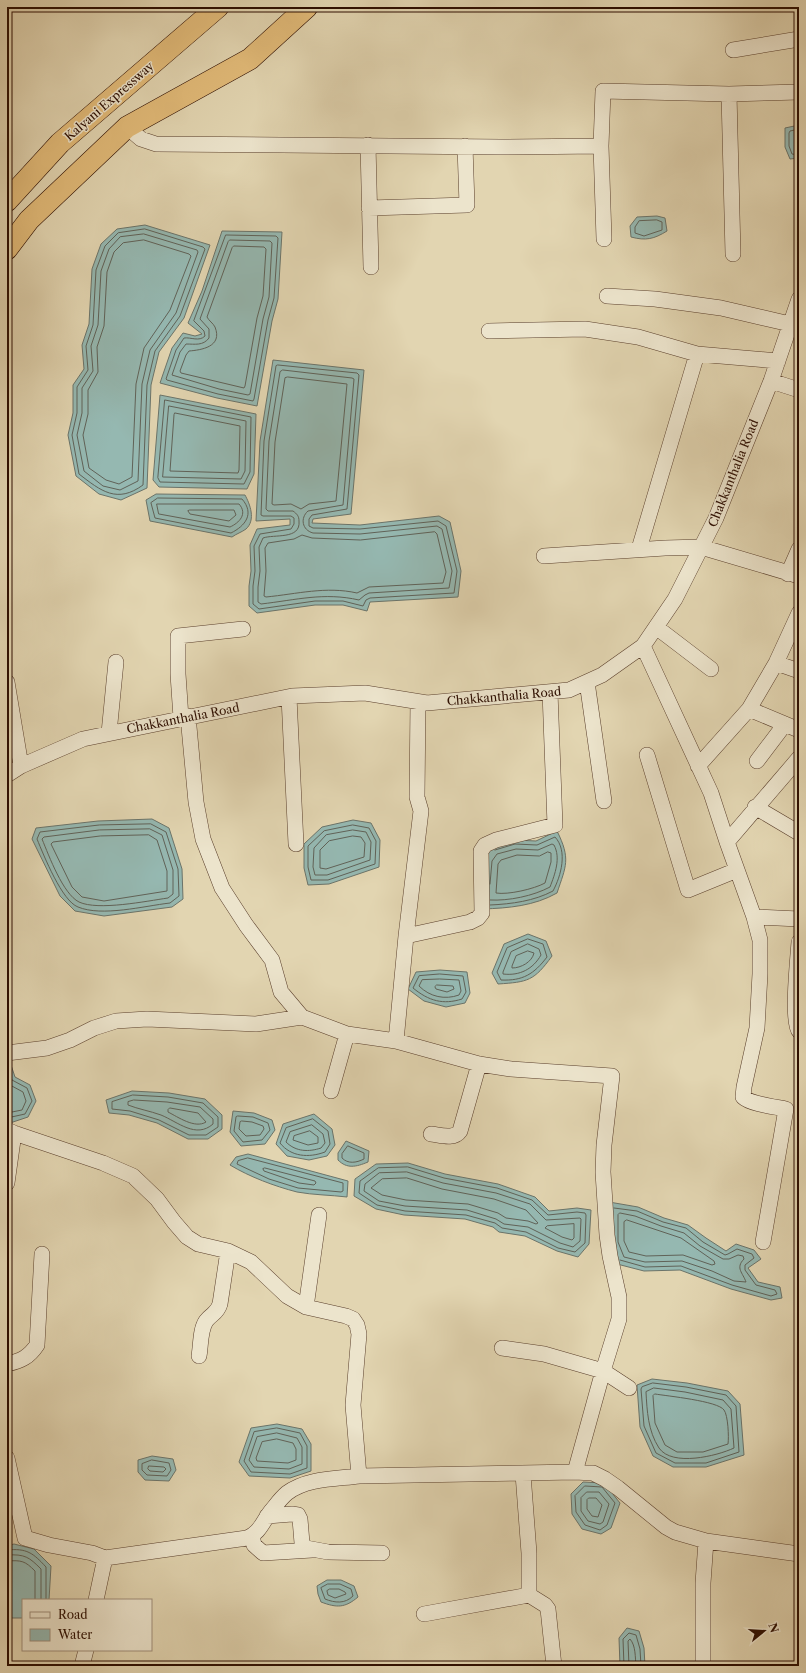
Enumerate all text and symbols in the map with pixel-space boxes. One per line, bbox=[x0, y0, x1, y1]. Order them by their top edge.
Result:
street label: Kalyani Expressway bbox=[61, 58, 157, 144]
street label: Chakkanthalia Road bbox=[705, 416, 762, 529]
street label: Chakkanthalia Road bbox=[446, 683, 563, 708]
street label: Chakkanthalia Road bbox=[125, 700, 242, 736]
legend bbox=[22, 1599, 152, 1651]
text: Road bbox=[58, 1607, 88, 1622]
north arrow bbox=[744, 1611, 784, 1651]
text: N bbox=[765, 1621, 782, 1635]
text: Water bbox=[57, 1627, 92, 1642]

